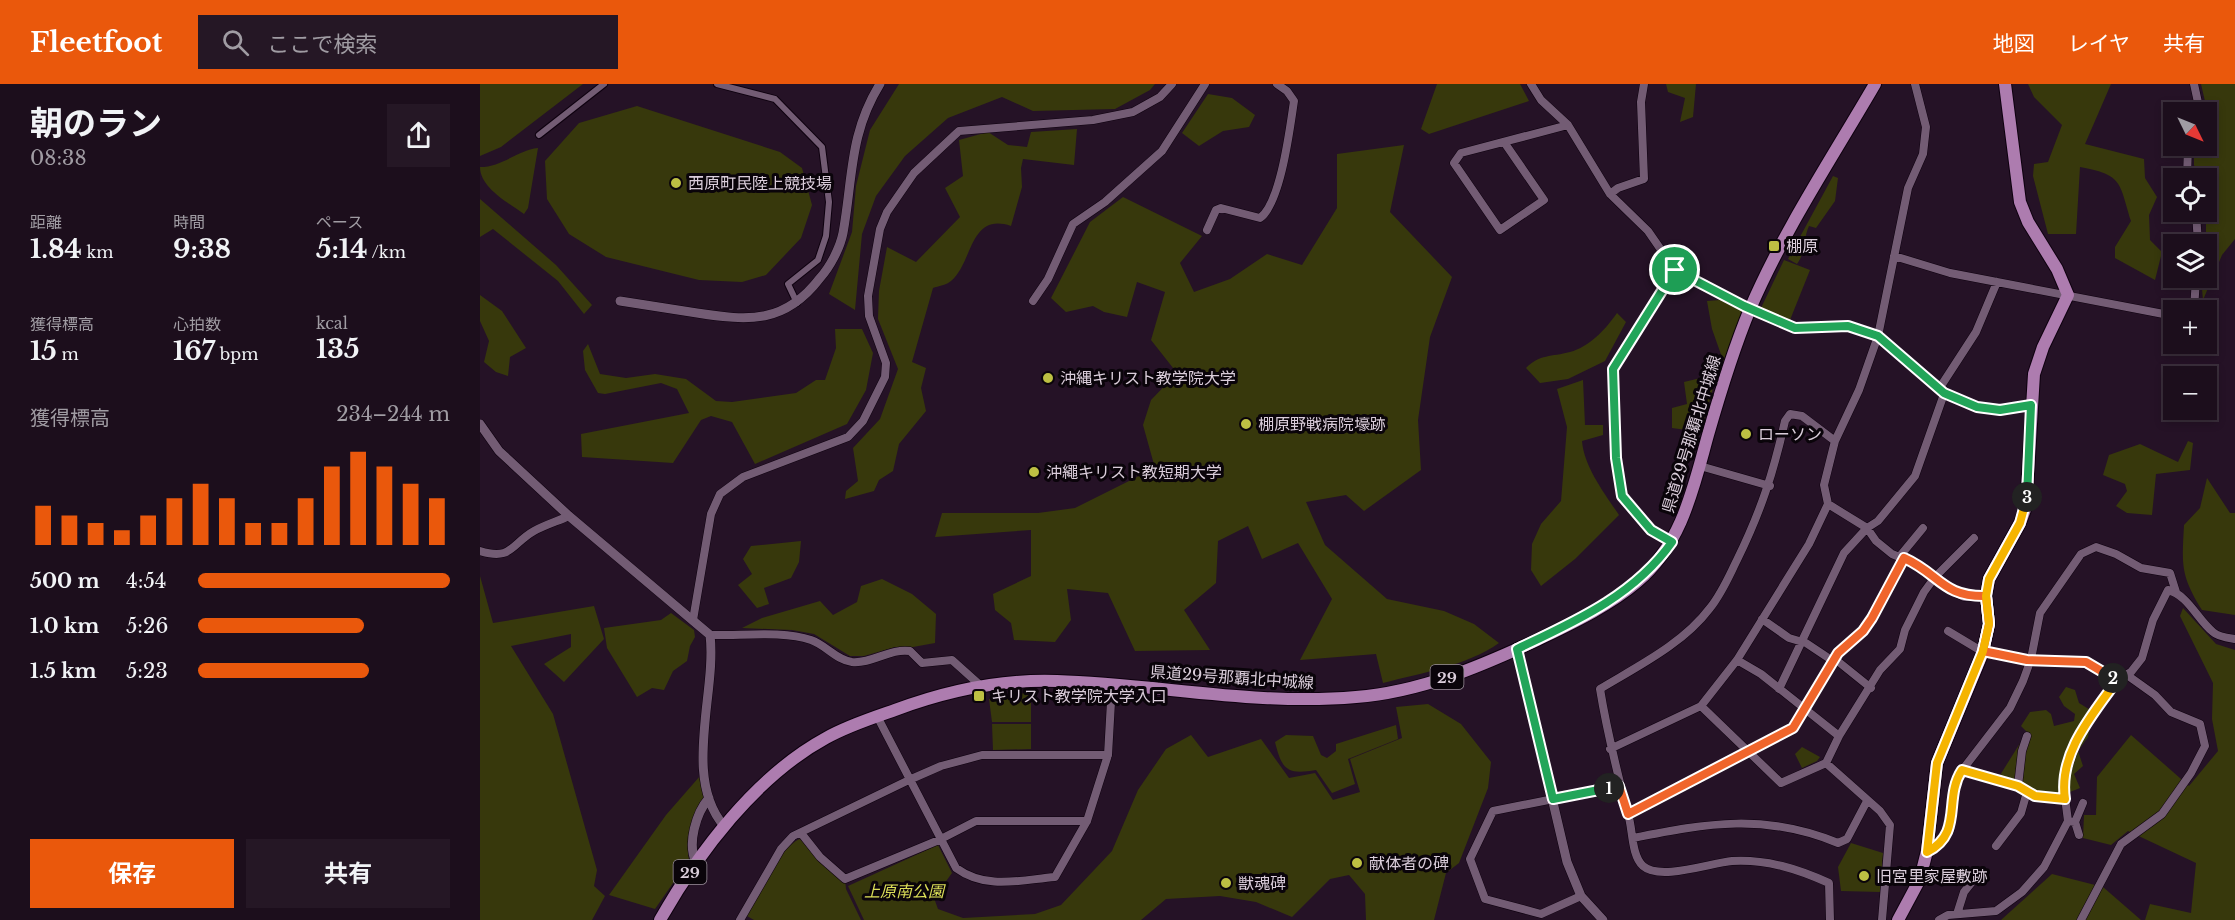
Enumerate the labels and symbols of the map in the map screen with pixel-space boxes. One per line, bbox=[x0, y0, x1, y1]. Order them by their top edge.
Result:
north arrow bbox=[2163, 102, 2217, 156]
place label: 西原町民陸上競技場 bbox=[688, 173, 832, 193]
marker: 西原町民陸上競技場 bbox=[669, 176, 683, 190]
place label: 棚原 bbox=[1786, 236, 1818, 256]
marker: 棚原 bbox=[1767, 239, 1781, 253]
pin bbox=[1649, 244, 1700, 295]
street label: 県道29号那覇北中城線 bbox=[1657, 353, 1725, 515]
place label: 沖縄キリスト教学院大学 bbox=[1060, 368, 1236, 388]
marker: 沖縄キリスト教学院大学 bbox=[1041, 371, 1055, 385]
place label: 棚原野戦病院壕跡 bbox=[1258, 414, 1386, 434]
marker: 棚原野戦病院壕跡 bbox=[1239, 417, 1253, 431]
place label: ローソン bbox=[1758, 424, 1822, 444]
marker: ローソン bbox=[1739, 427, 1753, 441]
place label: 沖繩キリスト教短期大学 bbox=[1046, 462, 1222, 482]
marker: 沖繩キリスト教短期大学 bbox=[1027, 465, 1041, 479]
pin: 3 bbox=[2012, 482, 2042, 512]
street label: 県道29号那覇北中城線 bbox=[1149, 661, 1315, 693]
pin: 2 bbox=[2098, 663, 2128, 693]
road number: 29 bbox=[1430, 665, 1464, 689]
place label: キリスト教学院大学入口 bbox=[991, 686, 1167, 706]
marker: キリスト教学院大学入口 bbox=[972, 689, 986, 703]
pin: 1 bbox=[1594, 773, 1624, 803]
place label: 献体者の碑 bbox=[1369, 853, 1449, 873]
marker: 献体者の碑 bbox=[1350, 856, 1364, 870]
road number: 29 bbox=[674, 860, 706, 884]
place label: 旧宮里家屋敷跡 bbox=[1876, 866, 1988, 886]
marker: 旧宮里家屋敷跡 bbox=[1857, 869, 1871, 883]
place label: 獣魂碑 bbox=[1238, 873, 1286, 893]
marker: 獣魂碑 bbox=[1219, 876, 1233, 890]
park label: 上原南公園 bbox=[864, 881, 946, 901]

